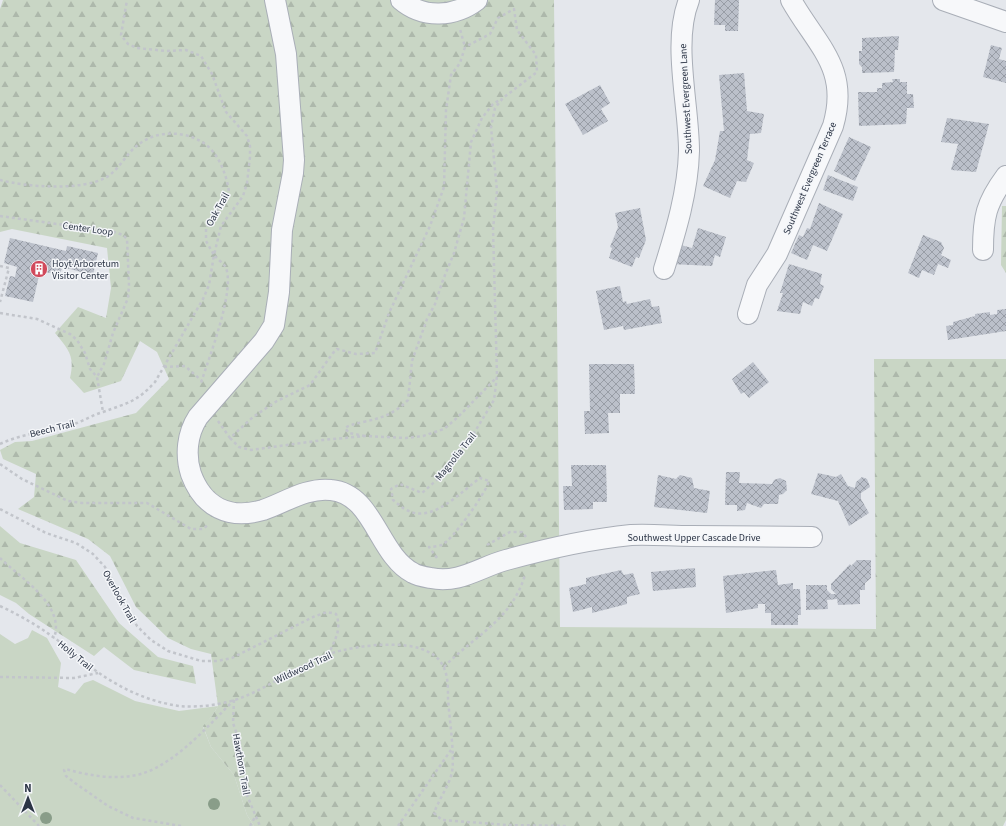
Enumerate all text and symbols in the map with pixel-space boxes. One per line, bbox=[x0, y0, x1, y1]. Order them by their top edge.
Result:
street label: Southwest Evergreen Lane bbox=[676, 43, 696, 155]
street label: Southwest Evergreen Terrace bbox=[780, 120, 840, 237]
street label: Oak Trail bbox=[203, 190, 233, 229]
street label: Center Loop bbox=[62, 219, 115, 240]
place label: Hoyt Arboretum Visitor Center bbox=[52, 257, 119, 283]
building icon: Hoyt Arboretum Visitor Center bbox=[29, 259, 49, 279]
street label: Beech Trail bbox=[28, 417, 77, 441]
street label: Magnolia Trail bbox=[432, 429, 480, 484]
street label: Southwest Upper Cascade Drive bbox=[627, 531, 761, 545]
street label: Overlook Trail bbox=[99, 568, 140, 626]
street label: Holly Trail bbox=[55, 637, 96, 675]
street label: Wildwood Trail bbox=[272, 648, 335, 687]
street label: Hawthorn Trail bbox=[229, 732, 253, 796]
north arrow bbox=[8, 778, 48, 818]
text: N bbox=[24, 781, 32, 796]

